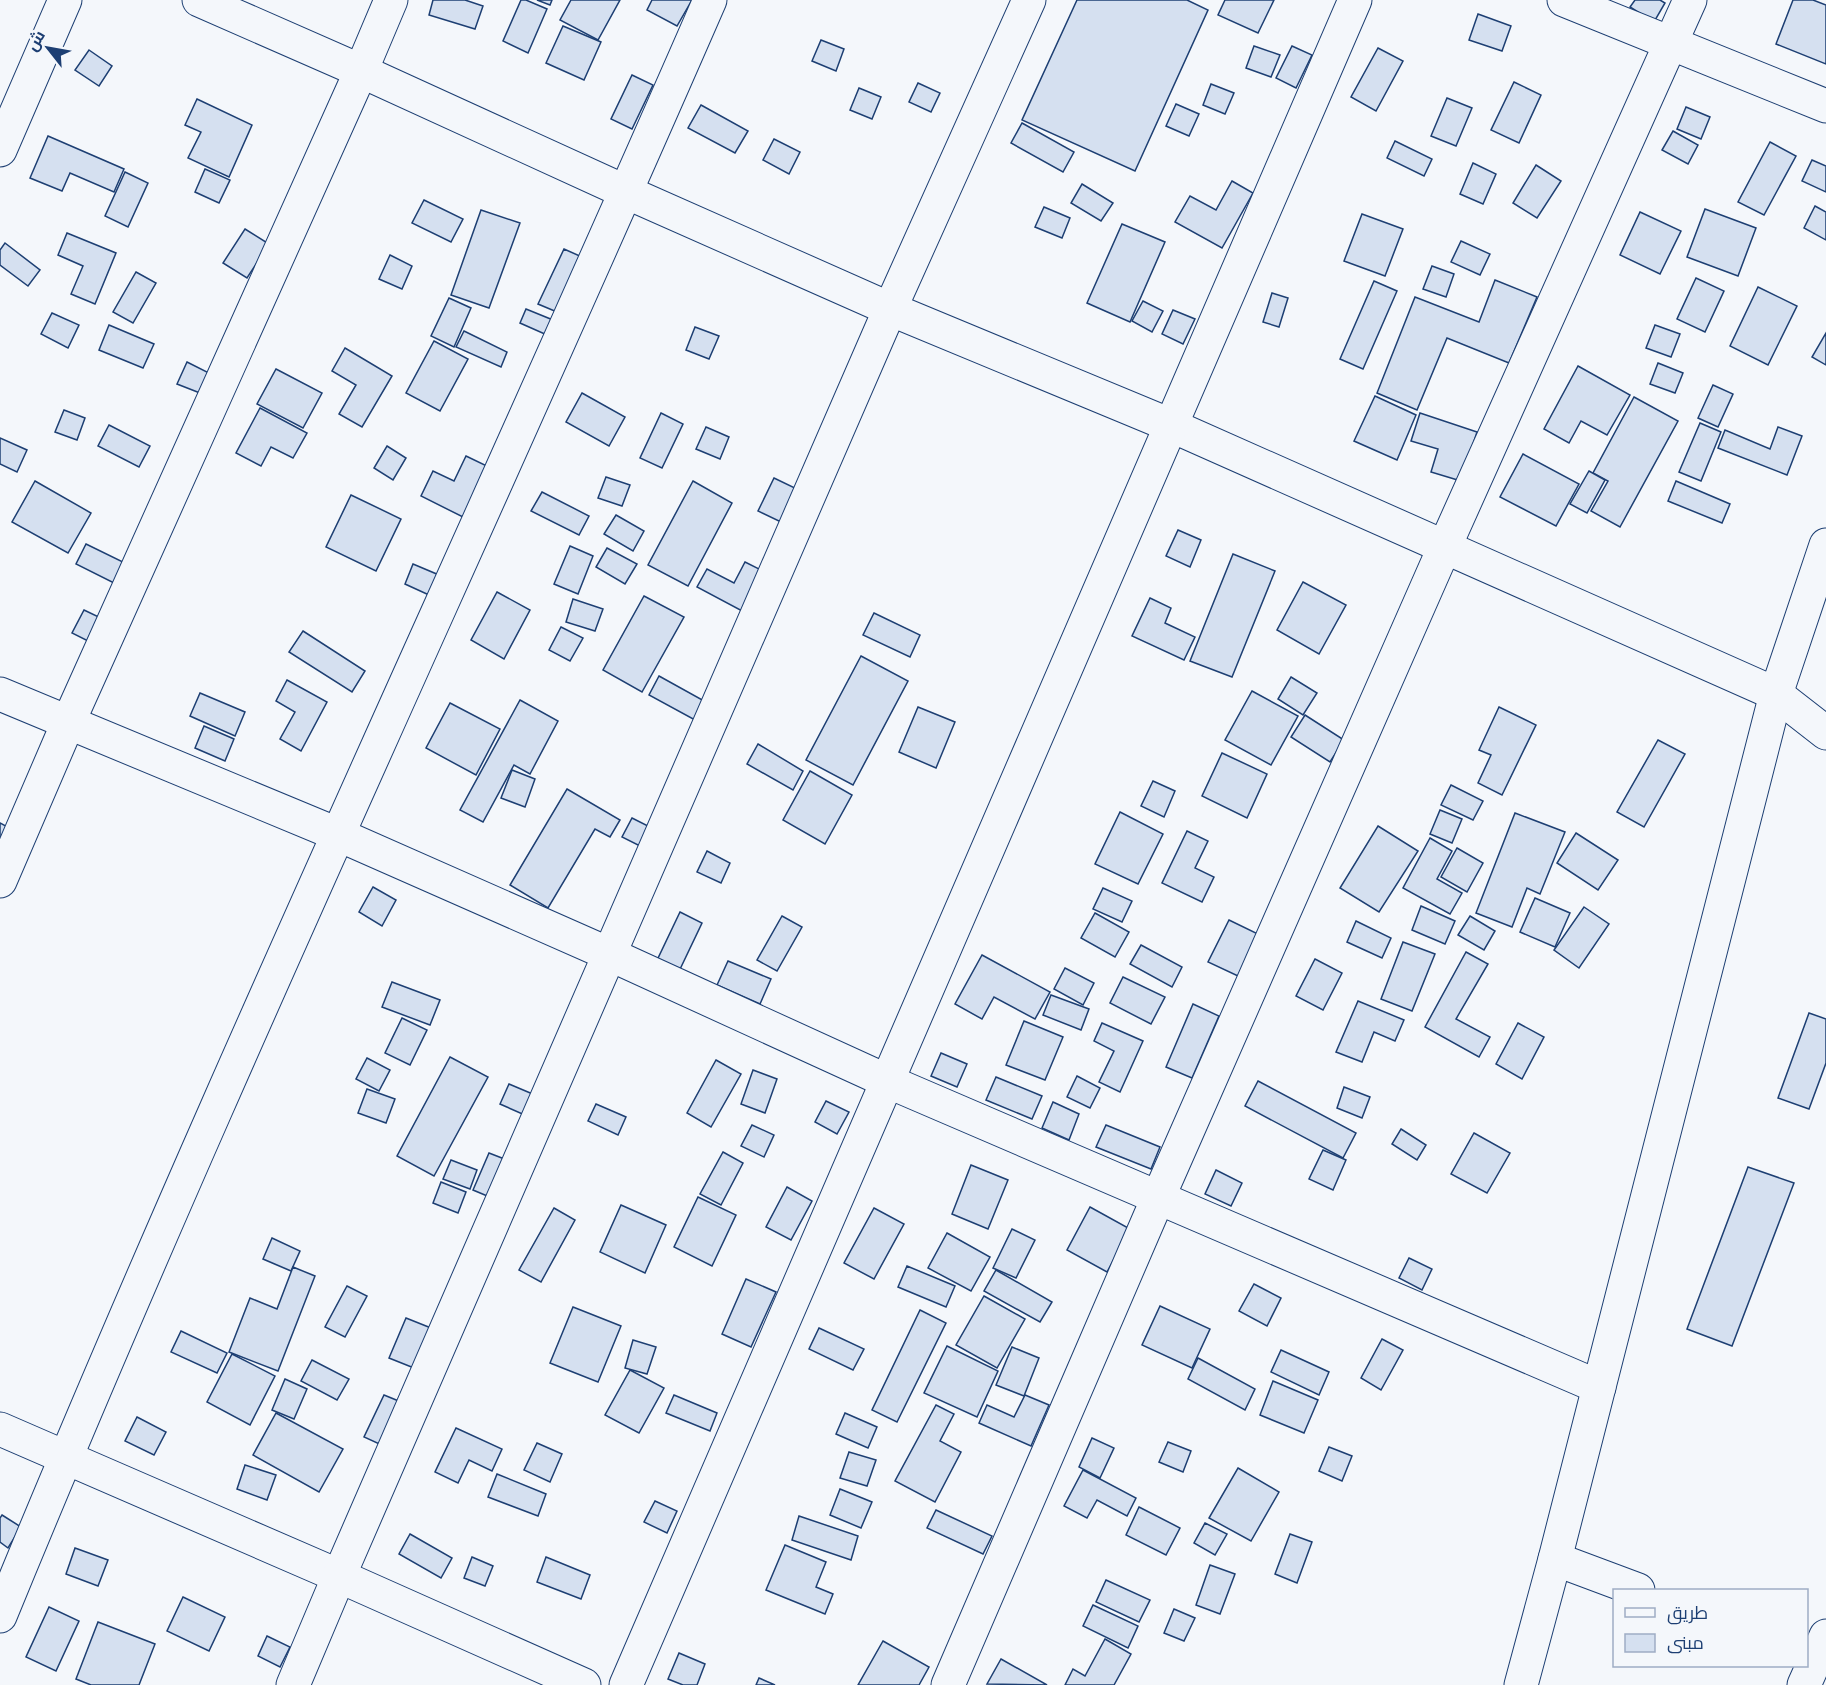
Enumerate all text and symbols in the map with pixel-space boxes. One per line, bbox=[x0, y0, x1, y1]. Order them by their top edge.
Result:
north arrow bbox=[18, 18, 78, 78]
text: ش bbox=[20, 26, 51, 55]
legend bbox=[1613, 1589, 1808, 1667]
text: طريق bbox=[1667, 1600, 1708, 1625]
text: مبنى bbox=[1667, 1630, 1704, 1655]

